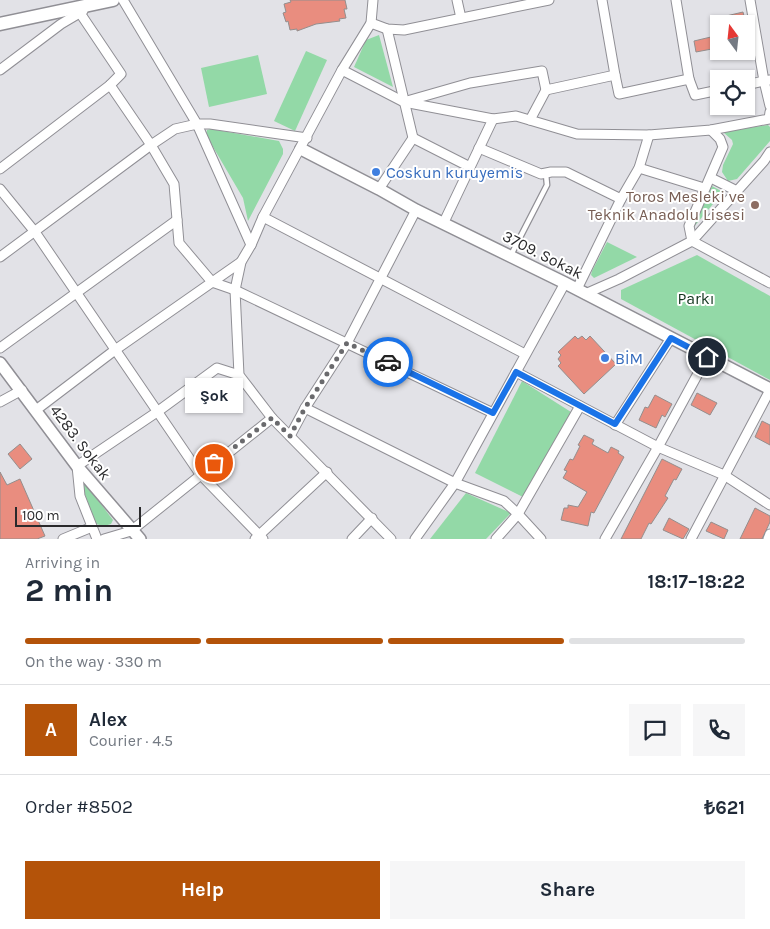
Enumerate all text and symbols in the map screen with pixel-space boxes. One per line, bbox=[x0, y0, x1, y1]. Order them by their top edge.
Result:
north arrow bbox=[710, 15, 755, 60]
map controls bbox=[710, 15, 755, 115]
button: locate bbox=[710, 70, 755, 115]
place label: Coskun kuruyemis bbox=[386, 163, 523, 182]
marker: Coskun kuruyemis bbox=[370, 166, 382, 178]
place label: Toros Mesleki ve Teknik Anadolu Lisesi bbox=[588, 187, 745, 224]
marker: Toros Mesleki ve Teknik Anadolu Lisesi bbox=[749, 199, 761, 211]
street label: 3709. Sokak bbox=[499, 226, 586, 283]
park label: Parkı bbox=[677, 289, 715, 308]
pin bbox=[686, 336, 728, 378]
courier bbox=[363, 337, 413, 387]
icon: home bbox=[693, 343, 721, 371]
icon: car bbox=[374, 348, 402, 376]
place label: BİM bbox=[615, 349, 643, 368]
marker: BİM bbox=[599, 352, 611, 364]
callout: Şok bbox=[185, 378, 243, 413]
text: Şok bbox=[200, 386, 228, 405]
street label: 4283. Sokak bbox=[46, 401, 115, 484]
pin bbox=[193, 442, 235, 484]
icon: bag bbox=[200, 449, 228, 477]
scale bar bbox=[15, 504, 141, 527]
text: 100 m bbox=[22, 507, 60, 524]
text: Arriving in bbox=[25, 553, 100, 572]
text: 18:17–18:22 bbox=[647, 571, 745, 593]
text: 2 min bbox=[25, 572, 113, 609]
text: On the way · 330 m bbox=[25, 652, 162, 671]
button: chat bbox=[629, 704, 681, 756]
button: phone bbox=[693, 704, 745, 756]
text: Alex bbox=[89, 709, 127, 731]
text: A bbox=[45, 719, 57, 741]
text: Courier · 4.5 bbox=[89, 731, 173, 750]
text: Order #8502 bbox=[25, 796, 133, 818]
text: ₺621 bbox=[704, 797, 745, 819]
button: Help bbox=[25, 861, 380, 919]
button: Share bbox=[390, 861, 745, 919]

